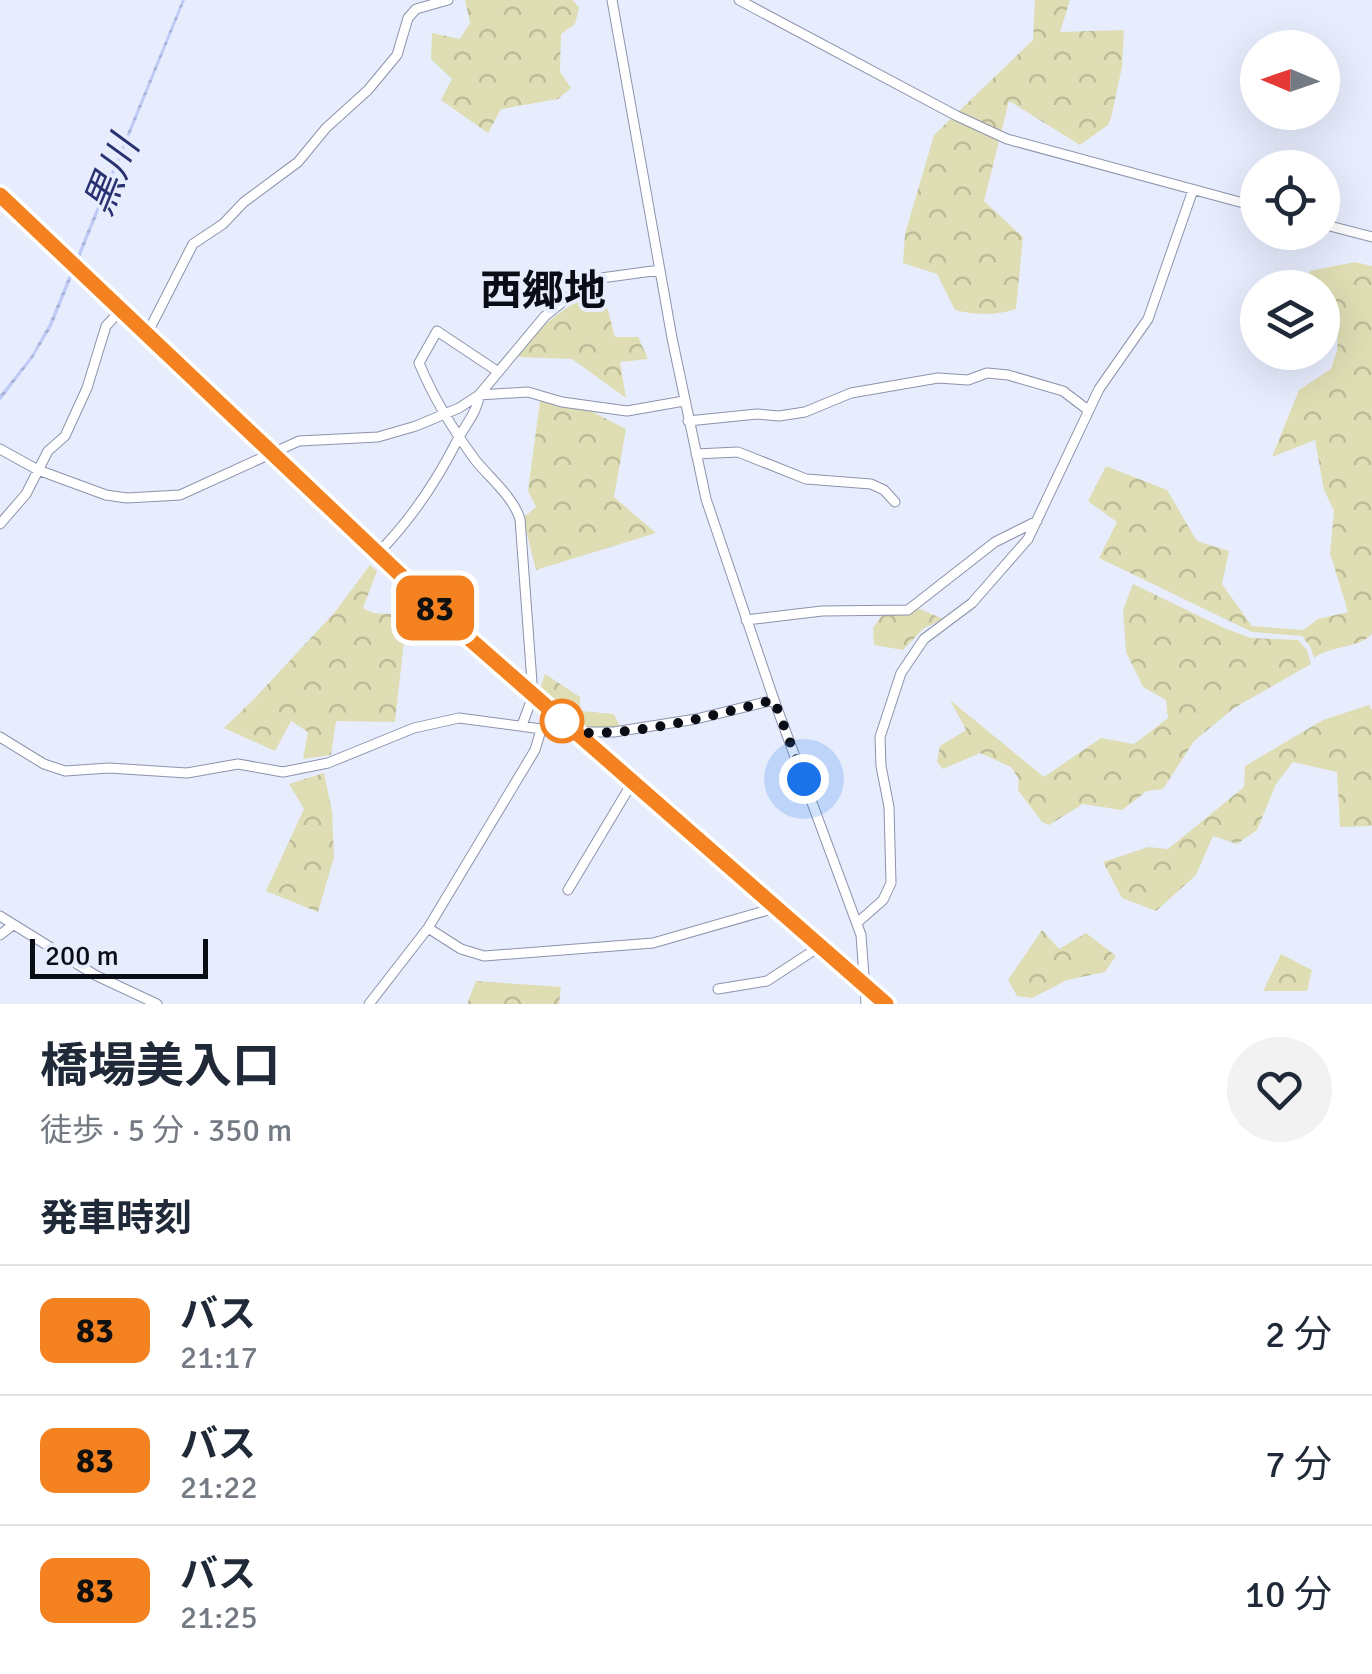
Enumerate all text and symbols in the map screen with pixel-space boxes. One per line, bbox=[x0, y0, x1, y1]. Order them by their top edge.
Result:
north arrow bbox=[1240, 30, 1340, 130]
map controls bbox=[1240, 30, 1340, 370]
water label: 黒川 bbox=[74, 126, 152, 222]
button: locate bbox=[1240, 150, 1340, 250]
district label: 西郷地 bbox=[480, 266, 606, 317]
button: layers bbox=[1240, 270, 1340, 370]
line badge: 83 bbox=[390, 576, 480, 640]
text: 83 bbox=[416, 587, 454, 630]
unlabelled marker bbox=[541, 700, 583, 742]
your location bbox=[779, 754, 829, 804]
scale bar bbox=[30, 934, 208, 978]
text: 200 m bbox=[45, 939, 119, 973]
text: 橋場美入口 bbox=[40, 1037, 280, 1096]
button: heart bbox=[1227, 1037, 1332, 1142]
text: 徒歩 · 5 分 · 350 m bbox=[40, 1111, 292, 1150]
text: 発車時刻 bbox=[40, 1195, 192, 1242]
text: バス bbox=[180, 1291, 256, 1338]
text: 83 bbox=[76, 1309, 114, 1352]
text: 2 分 bbox=[1265, 1311, 1332, 1358]
text: 21:17 bbox=[180, 1338, 258, 1377]
text: バス bbox=[180, 1421, 256, 1468]
text: 83 bbox=[76, 1439, 114, 1482]
text: 7 分 bbox=[1265, 1441, 1332, 1488]
text: 21:22 bbox=[180, 1468, 258, 1507]
text: バス bbox=[180, 1551, 256, 1598]
text: 83 bbox=[76, 1569, 114, 1612]
text: 10 分 bbox=[1245, 1571, 1332, 1618]
text: 21:25 bbox=[180, 1598, 258, 1637]

